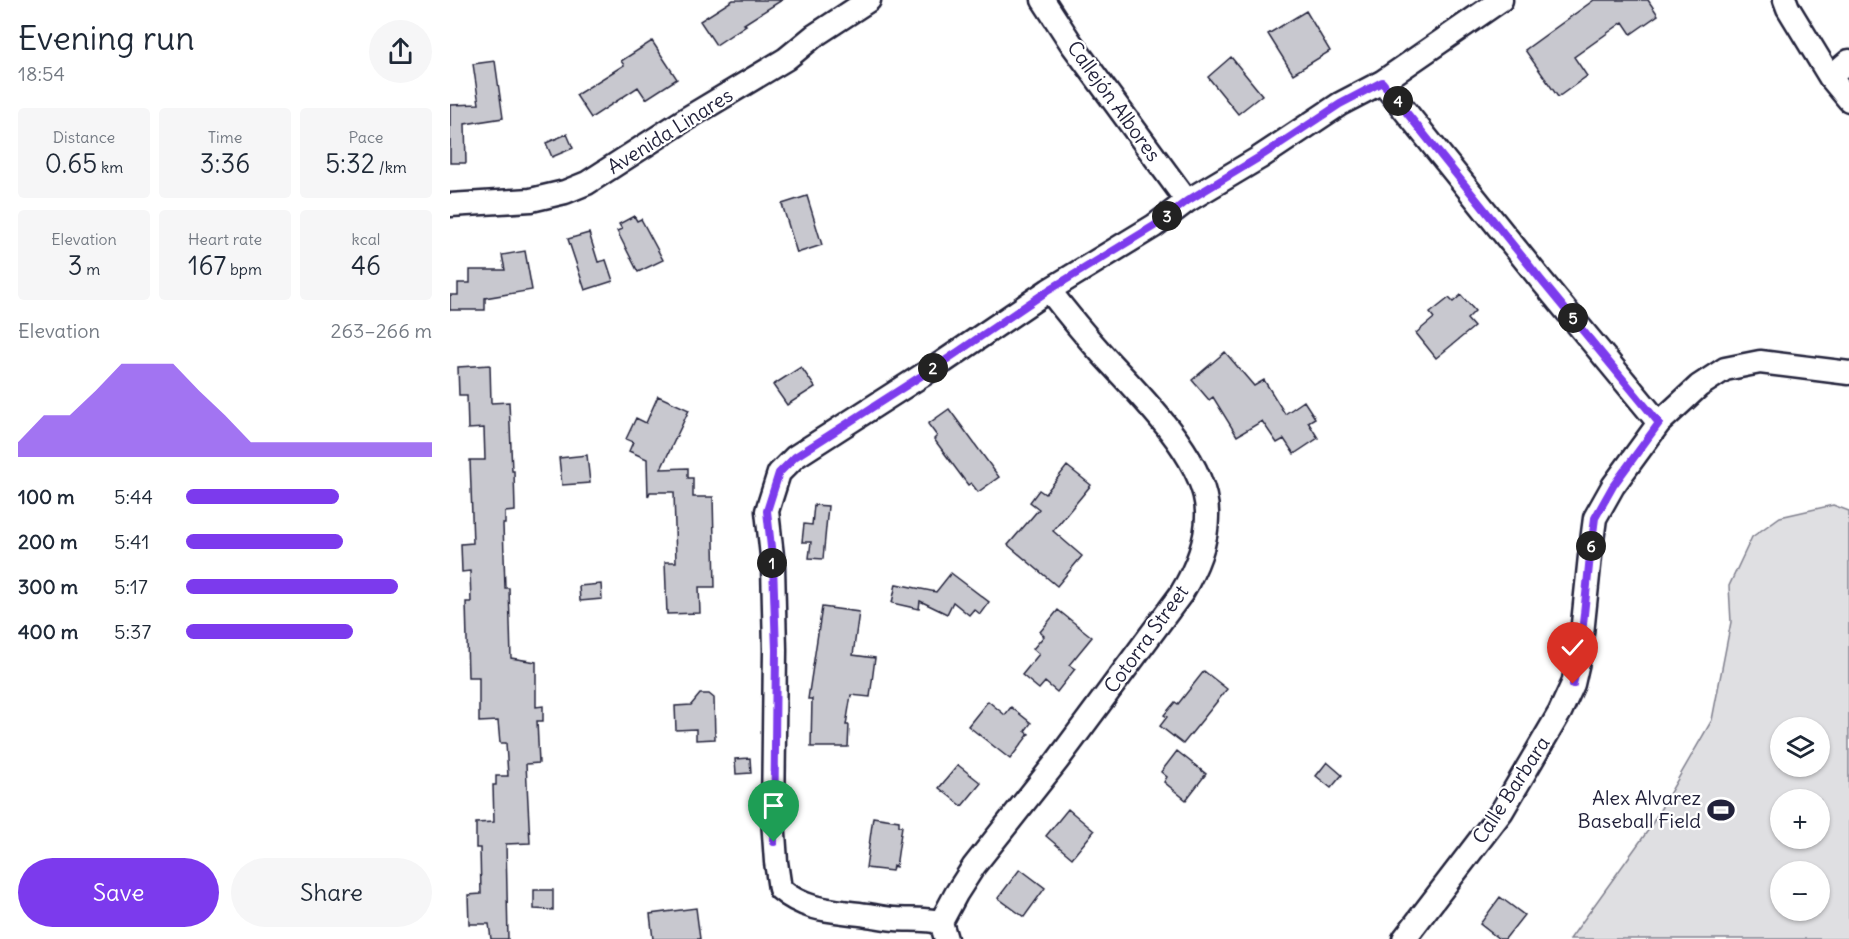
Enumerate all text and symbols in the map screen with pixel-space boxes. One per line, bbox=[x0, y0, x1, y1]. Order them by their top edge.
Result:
text: Evening run bbox=[18, 17, 194, 59]
button: share bbox=[369, 20, 432, 83]
street label: Callejón Albores bbox=[1062, 35, 1167, 166]
text: 18:54 bbox=[18, 61, 65, 86]
street label: Avenida Linares bbox=[602, 82, 737, 179]
pin: 4 bbox=[1383, 86, 1413, 116]
text: 4 bbox=[1393, 91, 1403, 111]
text: Distance bbox=[53, 127, 115, 147]
text: Time bbox=[208, 127, 242, 147]
text: Pace bbox=[349, 127, 383, 147]
text: 0.65 bbox=[45, 147, 97, 180]
text: 3:36 bbox=[200, 147, 250, 180]
text: 5:32 bbox=[325, 147, 375, 180]
text: km bbox=[97, 157, 123, 177]
text: /km bbox=[375, 157, 407, 177]
pin: 3 bbox=[1152, 201, 1182, 231]
text: 3 bbox=[1162, 206, 1172, 226]
text: Elevation bbox=[51, 229, 117, 249]
text: Heart rate bbox=[188, 229, 262, 249]
text: kcal bbox=[352, 229, 380, 249]
text: 3 bbox=[68, 249, 82, 282]
text: 167 bbox=[188, 249, 226, 282]
text: 46 bbox=[351, 249, 381, 282]
text: m bbox=[82, 259, 100, 279]
text: bpm bbox=[226, 259, 262, 279]
pin: 5 bbox=[1558, 303, 1588, 333]
text: 5 bbox=[1568, 308, 1578, 328]
text: Elevation bbox=[18, 318, 100, 343]
text: 263–266 m bbox=[330, 318, 432, 343]
pin: 2 bbox=[918, 353, 948, 383]
text: 2 bbox=[929, 358, 937, 378]
text: 100 m bbox=[18, 484, 75, 509]
text: 5:44 bbox=[114, 484, 153, 509]
text: 200 m bbox=[18, 529, 78, 554]
text: 5:41 bbox=[114, 529, 149, 554]
pin: 6 bbox=[1576, 531, 1606, 561]
text: 6 bbox=[1586, 536, 1596, 556]
pin: 1 bbox=[757, 548, 787, 578]
text: 1 bbox=[769, 553, 775, 573]
text: 300 m bbox=[18, 574, 78, 599]
text: 5:17 bbox=[114, 574, 148, 599]
street label: Cotorra Street bbox=[1098, 579, 1193, 698]
text: 400 m bbox=[18, 619, 78, 644]
text: 5:37 bbox=[114, 619, 151, 644]
pin bbox=[1547, 622, 1598, 684]
icon: check bbox=[1556, 631, 1589, 664]
map controls bbox=[1770, 717, 1830, 921]
button: layers bbox=[1770, 717, 1830, 777]
street label: Calle Barbara bbox=[1466, 731, 1555, 848]
pin bbox=[748, 780, 799, 842]
place label: Alex Alvarez Baseball Field bbox=[1578, 785, 1701, 833]
icon: arrive bbox=[757, 789, 790, 822]
button: + bbox=[1770, 789, 1830, 849]
sports icon: Alex Alvarez Baseball Field bbox=[1706, 795, 1736, 825]
button: Save bbox=[18, 858, 219, 927]
button: Share bbox=[231, 858, 432, 927]
button: − bbox=[1770, 861, 1830, 921]

